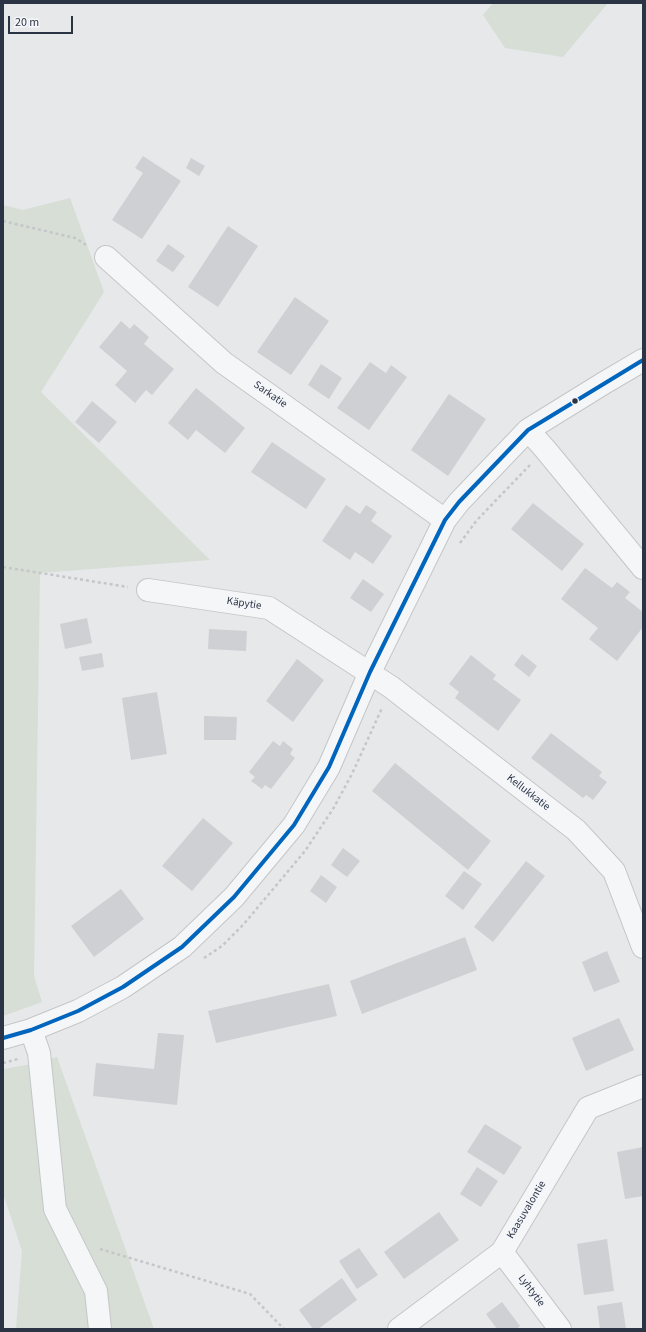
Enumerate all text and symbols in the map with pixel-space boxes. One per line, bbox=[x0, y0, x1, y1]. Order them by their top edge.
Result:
scale bar bbox=[10, 8, 75, 34]
text: 20 m bbox=[15, 14, 39, 31]
street label: Sarkatie bbox=[251, 379, 289, 411]
unlabelled marker bbox=[570, 396, 580, 406]
street label: Käpytie bbox=[226, 595, 262, 613]
street label: Kellukkatie bbox=[504, 772, 552, 814]
street label: Kaasuvalontie bbox=[505, 1179, 549, 1241]
street label: Lyhtytie bbox=[515, 1272, 547, 1310]

